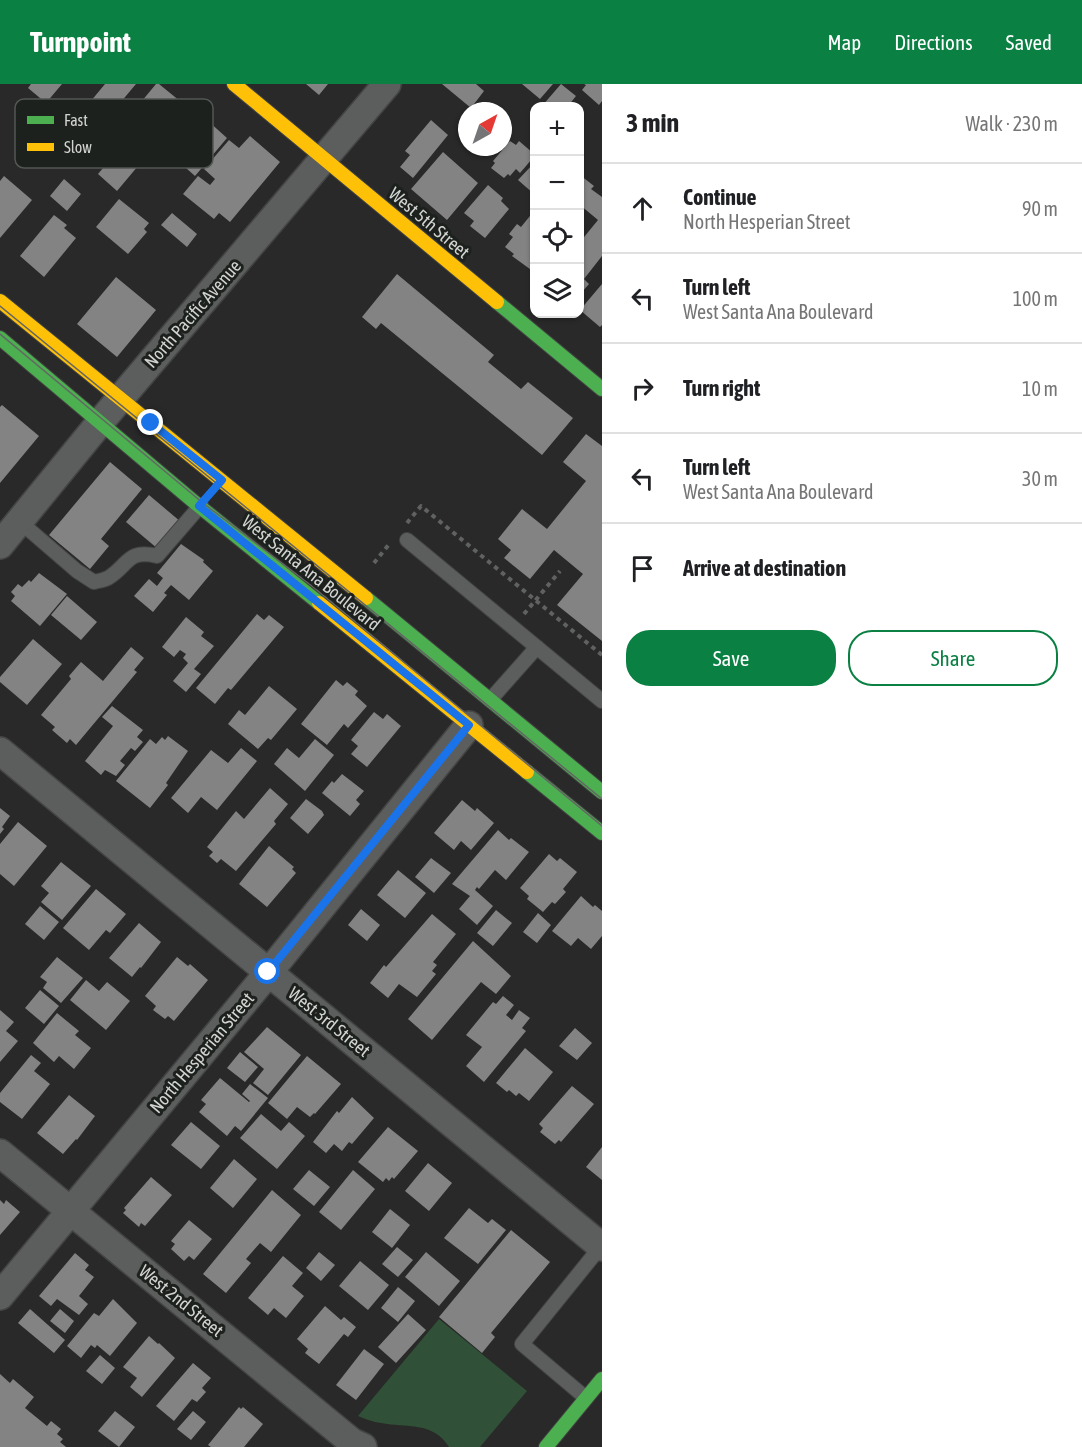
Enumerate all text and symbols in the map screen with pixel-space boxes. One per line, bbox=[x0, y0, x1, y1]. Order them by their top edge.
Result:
text: Turnpoint bbox=[30, 26, 131, 58]
text: Map bbox=[827, 30, 861, 54]
text: Directions bbox=[894, 30, 973, 54]
text: Saved bbox=[1006, 30, 1052, 54]
legend bbox=[15, 99, 213, 168]
north arrow bbox=[458, 102, 512, 156]
map controls bbox=[530, 102, 584, 318]
button: + bbox=[530, 102, 584, 156]
text: 3 min bbox=[626, 108, 679, 138]
text: Fast bbox=[64, 111, 88, 129]
text: Walk · 230 m bbox=[966, 112, 1058, 135]
text: Slow bbox=[64, 138, 92, 156]
button: − bbox=[530, 156, 584, 210]
street label: West 5th Street bbox=[385, 183, 474, 262]
text: Continue bbox=[683, 184, 757, 210]
icon: ahead bbox=[626, 192, 659, 225]
text: 90 m bbox=[1022, 197, 1058, 220]
button: locate bbox=[530, 210, 584, 264]
text: North Hesperian Street bbox=[683, 210, 851, 233]
street label: North Pacific Avenue bbox=[140, 255, 245, 372]
button: layers bbox=[530, 264, 584, 318]
text: Turn left bbox=[683, 274, 750, 300]
icon: left bbox=[626, 282, 659, 315]
text: 100 m bbox=[1013, 287, 1058, 310]
text: West Santa Ana Boulevard bbox=[683, 300, 874, 323]
icon: right bbox=[626, 372, 659, 405]
text: Turn right bbox=[683, 375, 760, 401]
text: 10 m bbox=[1022, 377, 1058, 400]
route end bbox=[137, 409, 163, 435]
text: Turn left bbox=[683, 454, 750, 480]
icon: left bbox=[626, 462, 659, 495]
text: 30 m bbox=[1022, 467, 1058, 490]
text: West Santa Ana Boulevard bbox=[683, 480, 874, 503]
street label: West Santa Ana Boulevard bbox=[238, 510, 385, 635]
icon: arrive bbox=[626, 552, 659, 585]
text: Arrive at destination bbox=[683, 555, 846, 581]
button: Save bbox=[626, 630, 836, 686]
button: Share bbox=[848, 630, 1058, 686]
route start bbox=[254, 958, 280, 984]
street label: West 3rd Street bbox=[284, 982, 374, 1061]
street label: North Hesperian Street bbox=[145, 988, 258, 1117]
street label: West 2nd Street bbox=[135, 1260, 228, 1341]

